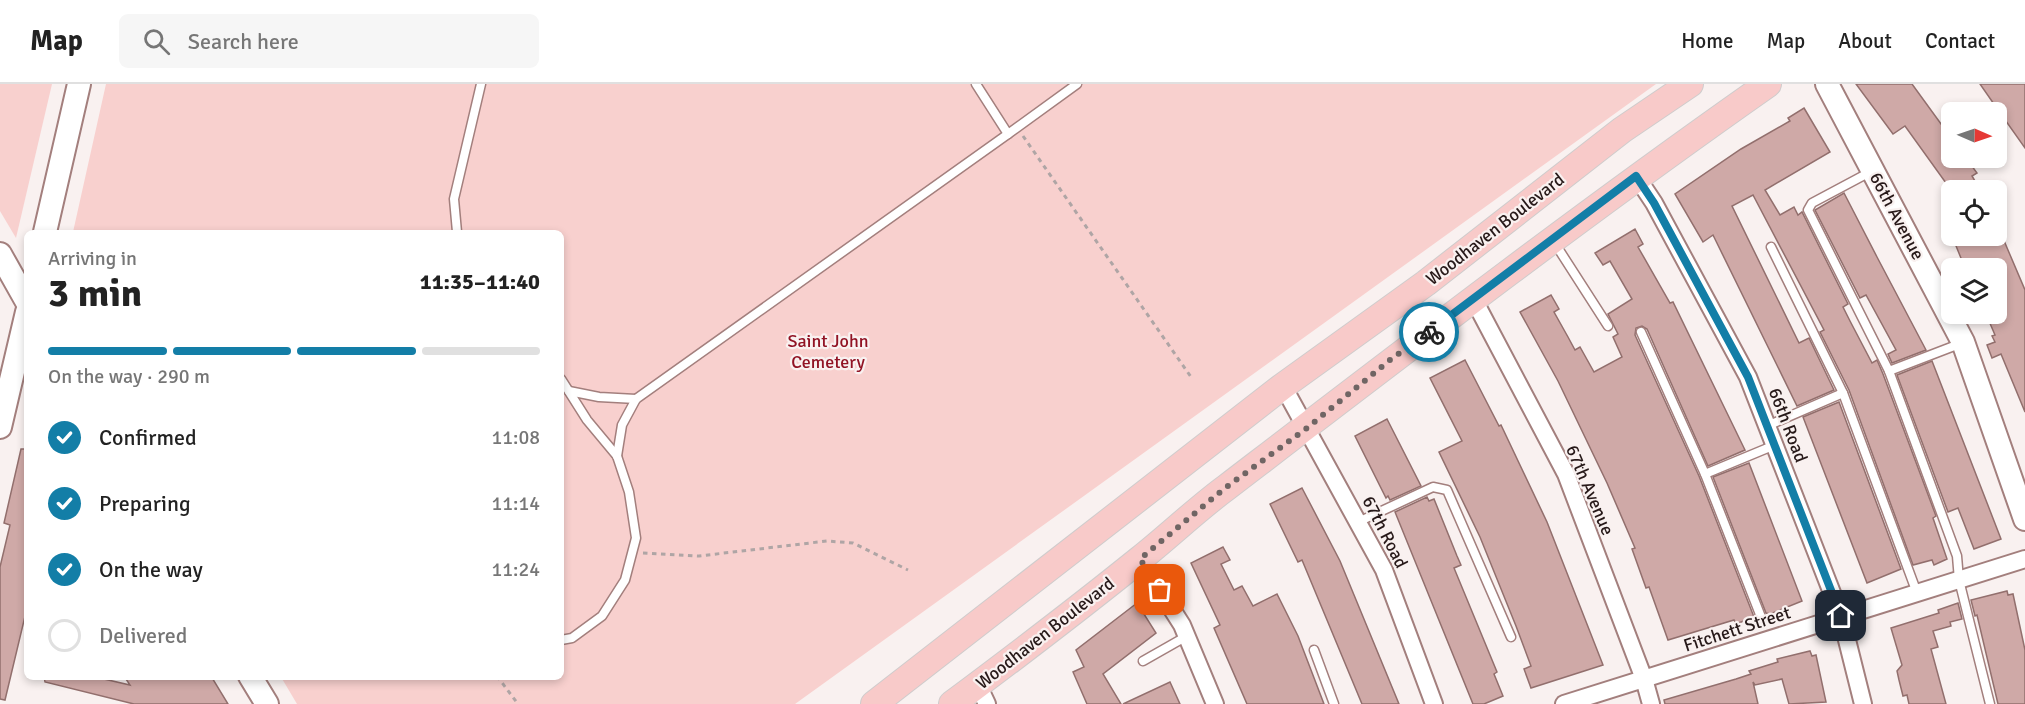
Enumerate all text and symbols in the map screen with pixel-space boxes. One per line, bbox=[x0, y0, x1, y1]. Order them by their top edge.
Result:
search box bbox=[119, 14, 539, 68]
text: Map bbox=[30, 24, 83, 58]
icon: search bbox=[140, 25, 173, 58]
text: Search here bbox=[188, 28, 299, 55]
text: Home bbox=[1681, 28, 1734, 54]
text: Map bbox=[1767, 28, 1805, 54]
text: About bbox=[1838, 28, 1892, 54]
text: Contact bbox=[1925, 28, 1995, 54]
north arrow bbox=[1941, 102, 2007, 168]
map controls bbox=[1941, 102, 2007, 324]
street label: Woodhaven Boulevard bbox=[1421, 168, 1569, 290]
street label: 66th Avenue bbox=[1865, 169, 1929, 263]
button: locate bbox=[1941, 180, 2007, 246]
text: Arriving in bbox=[48, 246, 137, 271]
button: layers bbox=[1941, 258, 2007, 324]
text: 11:35–11:40 bbox=[420, 268, 540, 295]
text: 3 min bbox=[48, 269, 142, 317]
courier bbox=[1399, 302, 1459, 362]
icon: bike bbox=[1413, 316, 1446, 349]
park label: Saint John Cemetery bbox=[787, 330, 869, 373]
text: On the way · 290 m bbox=[48, 364, 210, 389]
street label: 66th Road bbox=[1764, 385, 1812, 465]
icon: check bbox=[48, 421, 81, 454]
text: Confirmed bbox=[99, 424, 197, 451]
text: 11:08 bbox=[491, 425, 540, 450]
street label: 67th Avenue bbox=[1561, 442, 1619, 538]
icon: check bbox=[48, 487, 81, 520]
text: Preparing bbox=[99, 490, 191, 517]
text: 11:14 bbox=[491, 491, 540, 516]
street label: 67th Road bbox=[1357, 492, 1413, 572]
icon: check bbox=[48, 553, 81, 586]
text: On the way bbox=[99, 556, 203, 583]
text: 11:24 bbox=[491, 557, 540, 582]
pin bbox=[1134, 564, 1185, 615]
street label: Woodhaven Boulevard bbox=[971, 572, 1119, 694]
icon: bag bbox=[1143, 573, 1176, 606]
pin bbox=[1815, 590, 1866, 641]
icon: home bbox=[1824, 599, 1857, 632]
street label: Fitchett Street bbox=[1681, 601, 1793, 657]
text: Delivered bbox=[99, 622, 187, 649]

